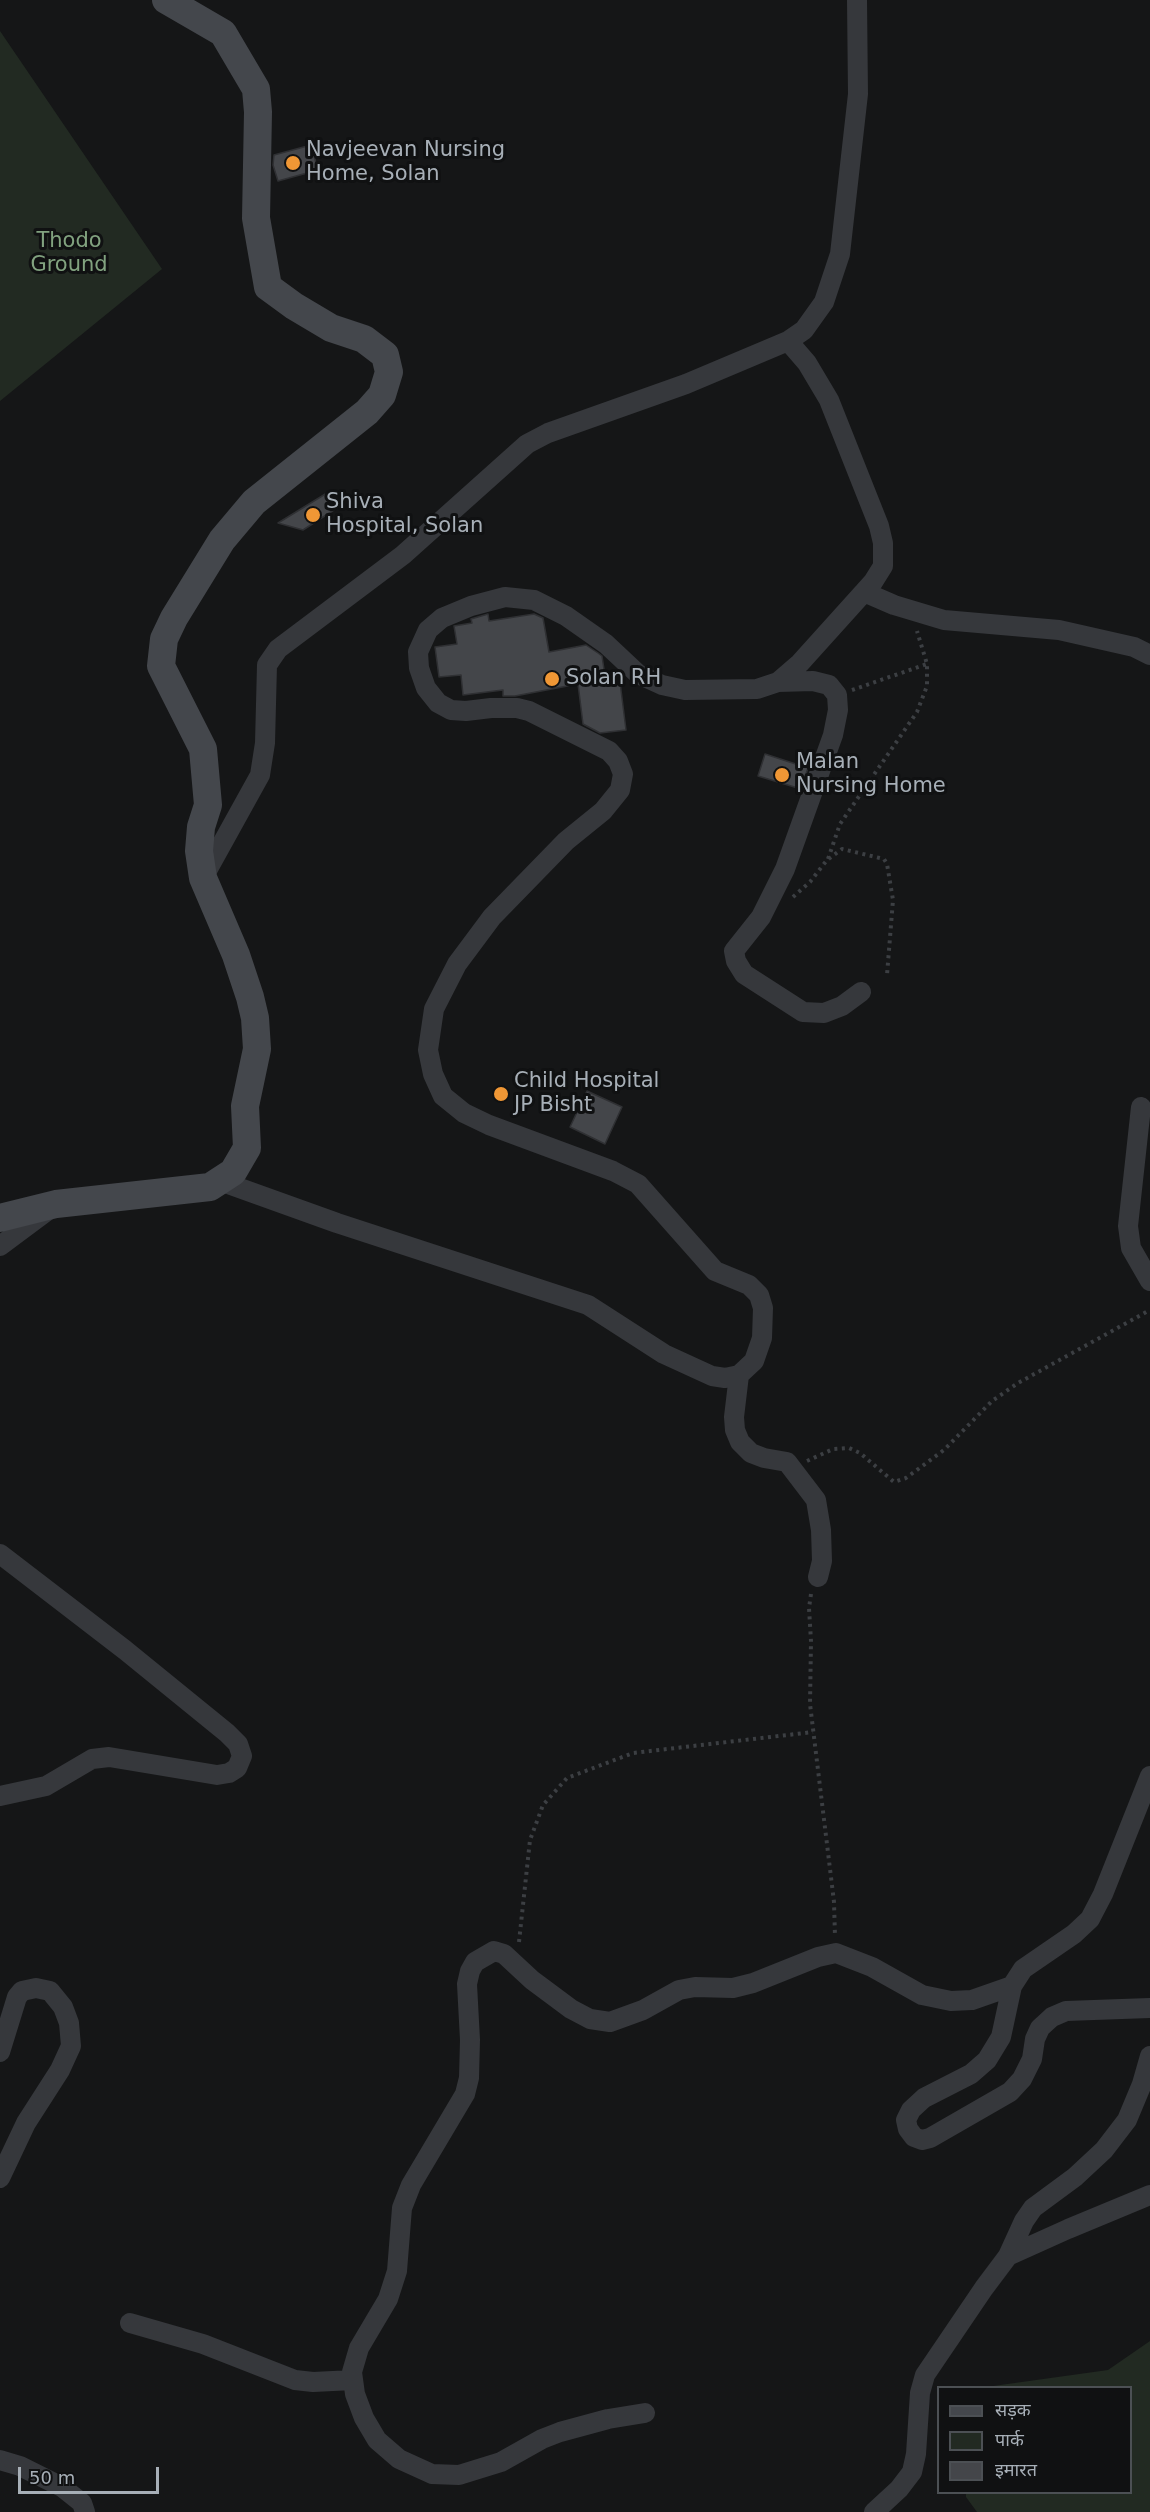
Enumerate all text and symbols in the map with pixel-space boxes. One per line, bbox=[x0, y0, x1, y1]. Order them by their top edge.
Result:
place label: Navjeevan Nursing Home, Solan bbox=[306, 138, 505, 188]
marker: Navjeevan Nursing Home, Solan bbox=[284, 154, 302, 172]
park label: Thodo Ground bbox=[30, 229, 108, 279]
place label: Shiva Hospital, Solan bbox=[326, 490, 483, 540]
marker: Shiva Hospital, Solan bbox=[304, 506, 322, 524]
place label: Solan RH bbox=[566, 666, 661, 692]
marker: Solan RH bbox=[543, 670, 561, 688]
place label: Malan Nursing Home bbox=[796, 750, 946, 800]
marker: Malan Nursing Home bbox=[773, 766, 791, 784]
place label: Child Hospital JP Bisht bbox=[514, 1069, 659, 1119]
marker: Child Hospital JP Bisht bbox=[492, 1085, 510, 1103]
legend bbox=[937, 2386, 1132, 2494]
text: सड़क bbox=[995, 2399, 1031, 2420]
text: पार्क bbox=[995, 2429, 1024, 2450]
scale bar bbox=[21, 2455, 162, 2493]
text: इमारत bbox=[995, 2459, 1037, 2480]
text: 50 m bbox=[29, 2467, 75, 2488]

